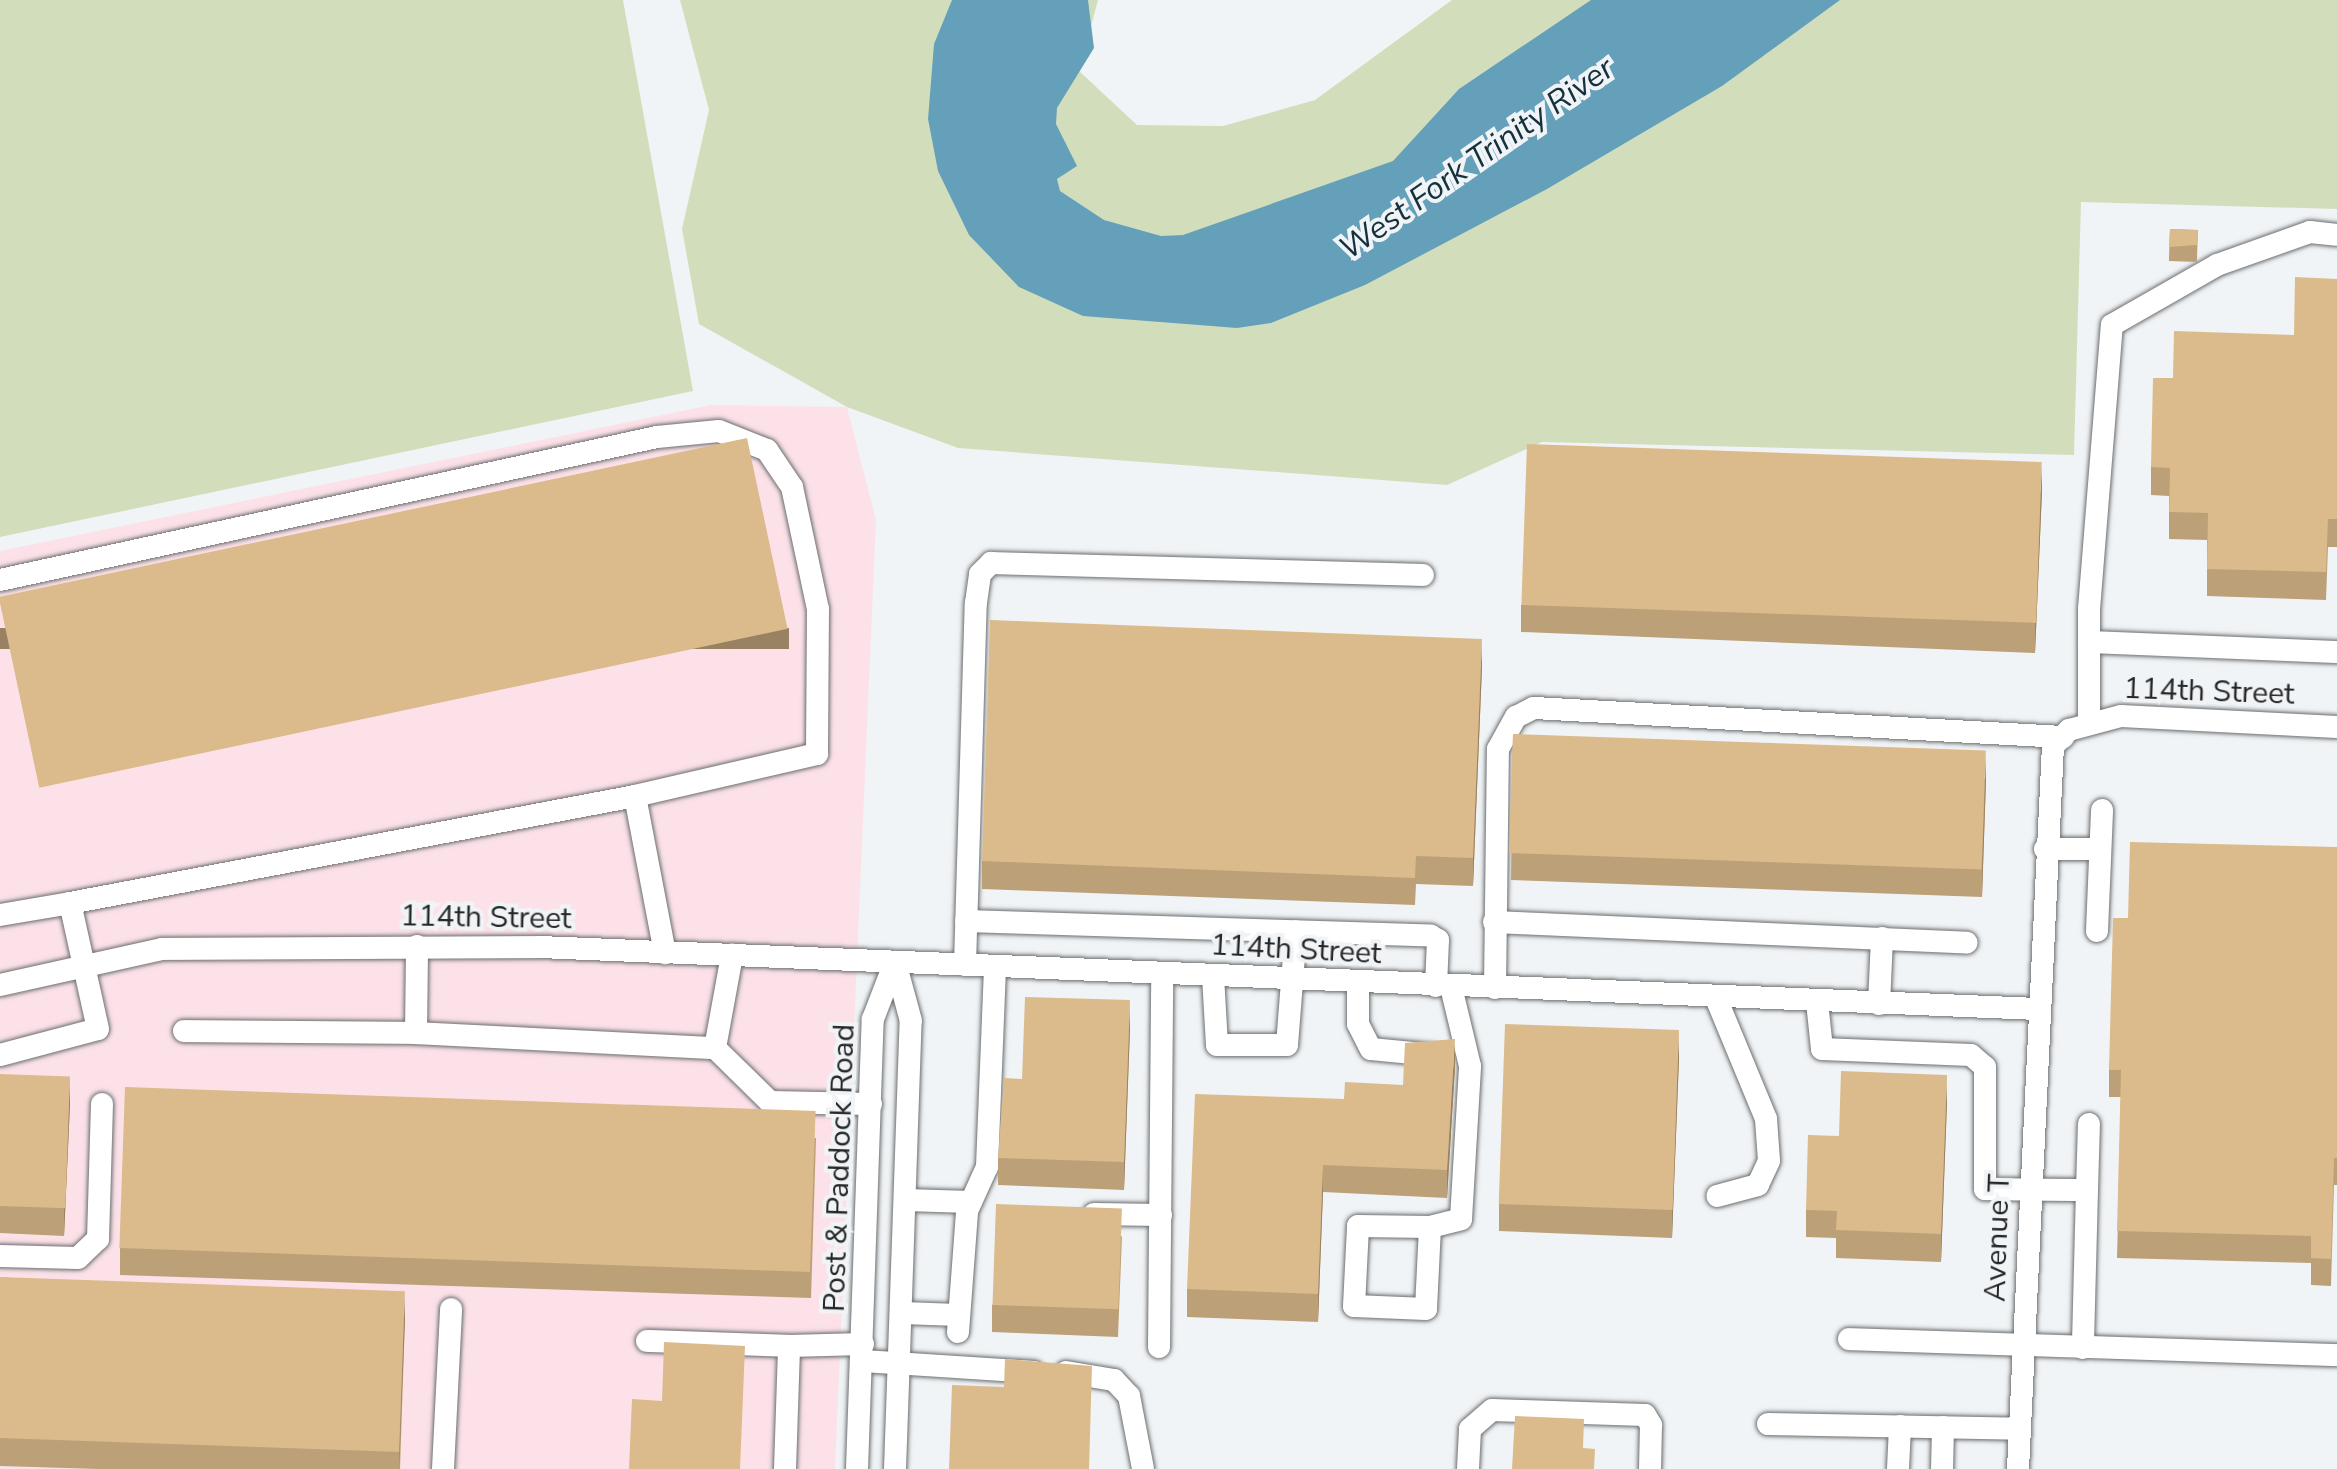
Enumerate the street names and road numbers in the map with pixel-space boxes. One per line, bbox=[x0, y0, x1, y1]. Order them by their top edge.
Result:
street label: 114th Street bbox=[2123, 671, 2295, 713]
street label: 114th Street bbox=[400, 899, 572, 937]
street label: 114th Street bbox=[1210, 928, 1382, 972]
street label: Post & Paddock Road bbox=[817, 1023, 863, 1313]
street label: Avenue T bbox=[1978, 1173, 2018, 1303]

